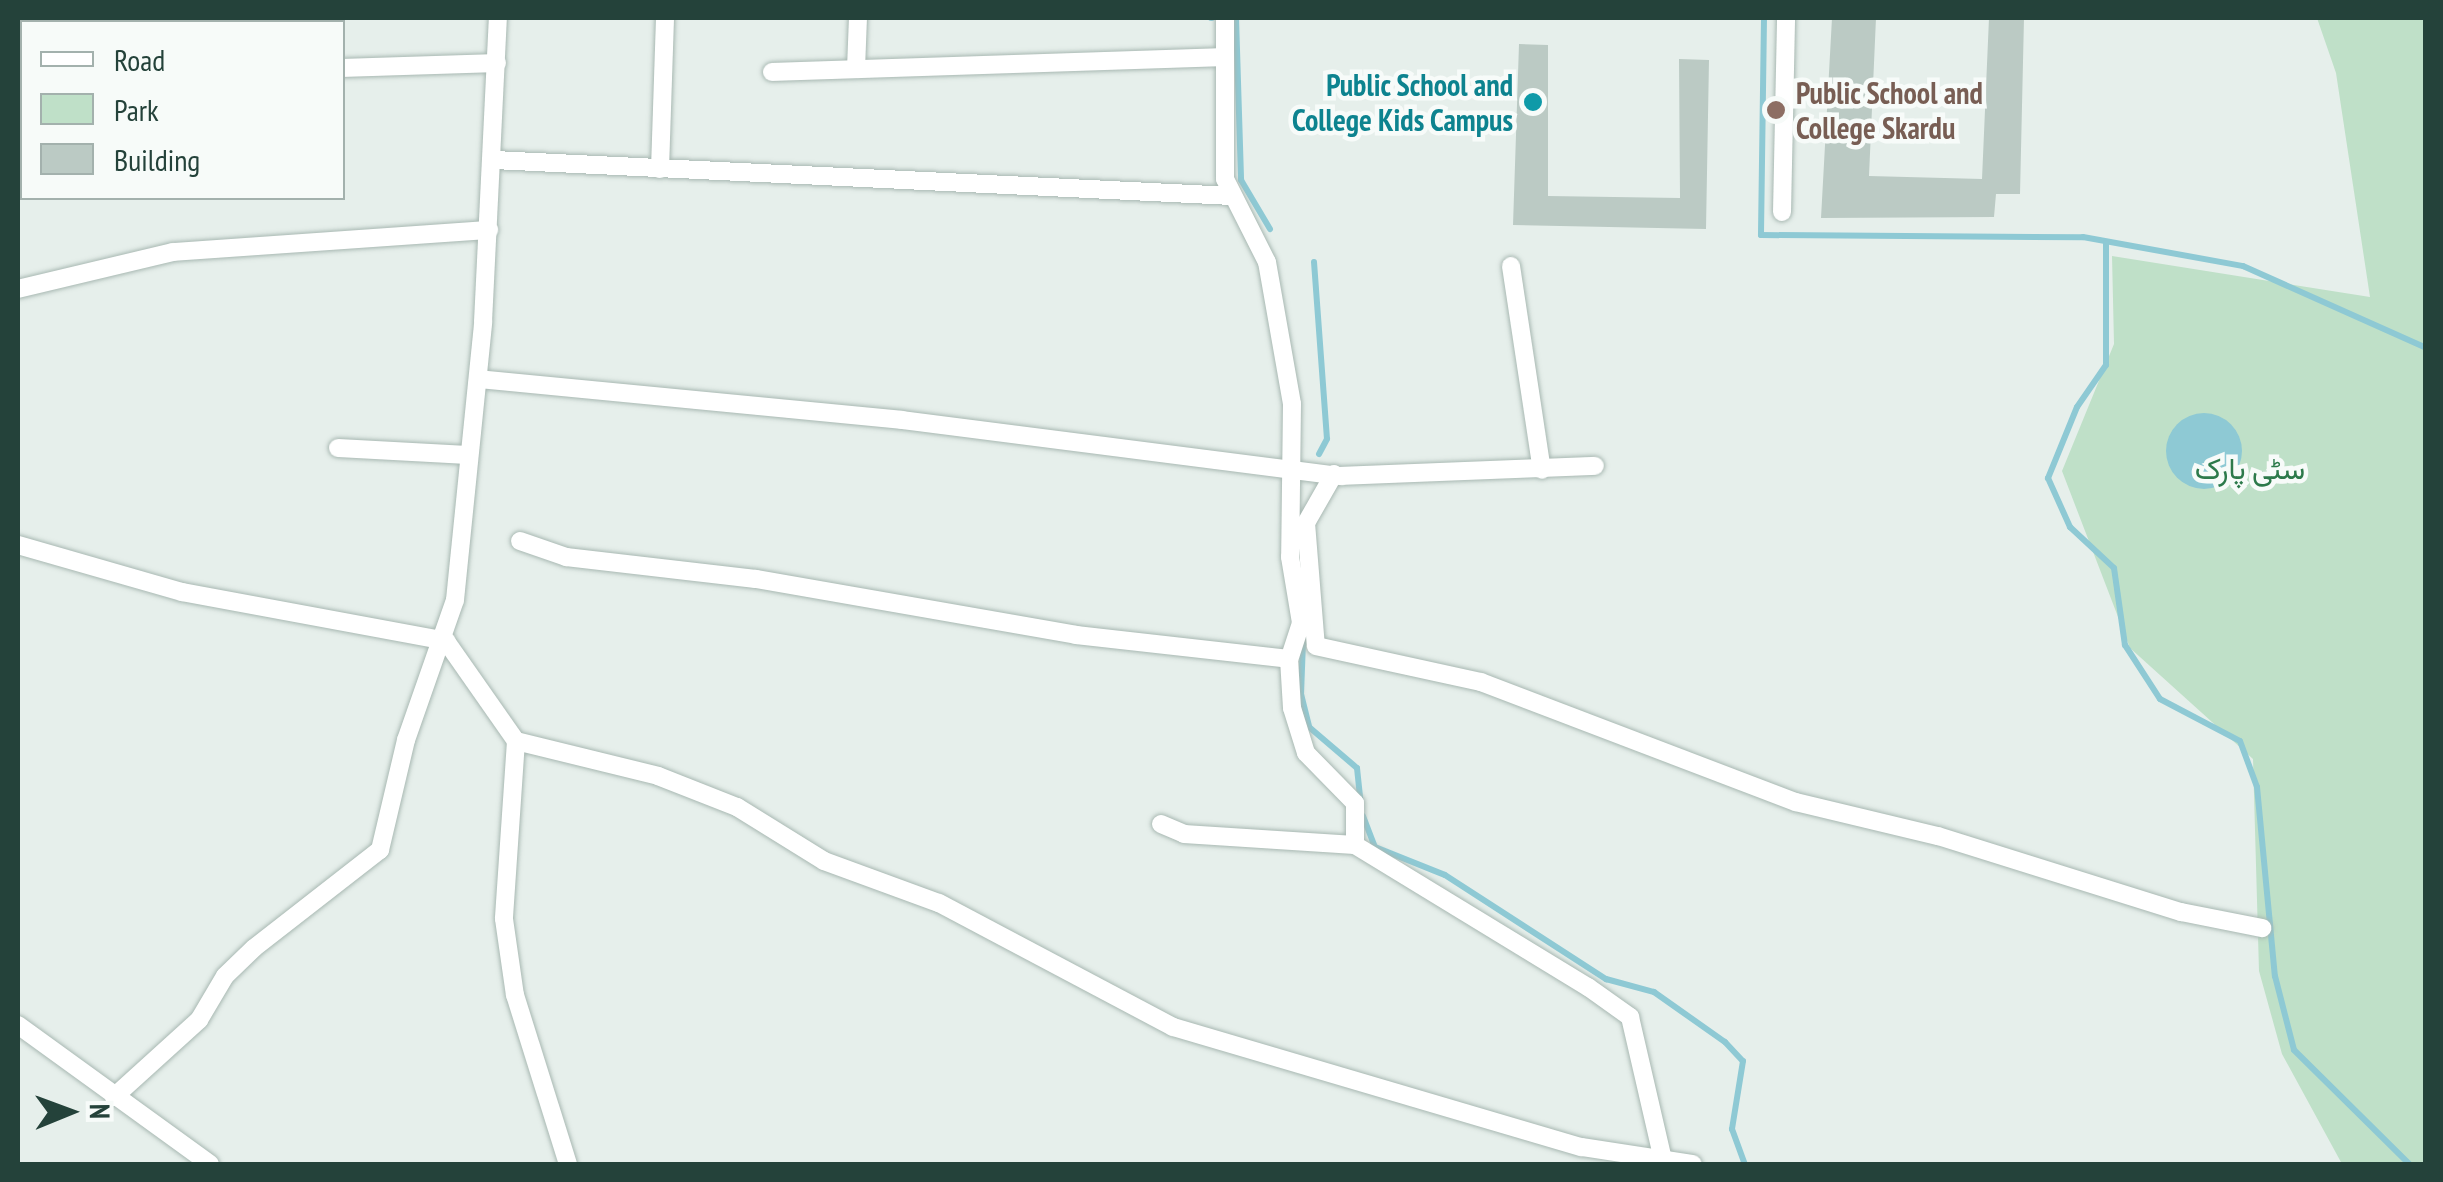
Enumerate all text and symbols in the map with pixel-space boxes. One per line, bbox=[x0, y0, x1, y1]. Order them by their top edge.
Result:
legend bbox=[20, 20, 345, 200]
text: Road bbox=[114, 40, 165, 79]
place label: Public School and College Kids Campus bbox=[1292, 67, 1513, 138]
place label: Public School and College Skardu bbox=[1796, 75, 1983, 146]
text: Park bbox=[114, 90, 159, 129]
marker: Public School and College Kids Campus bbox=[1522, 91, 1544, 113]
marker: Public School and College Skardu bbox=[1765, 99, 1787, 121]
text: Building bbox=[114, 140, 200, 179]
park label: سٹی پارک bbox=[2195, 450, 2305, 486]
north arrow bbox=[20, 1062, 120, 1162]
text: N bbox=[82, 1104, 119, 1119]

